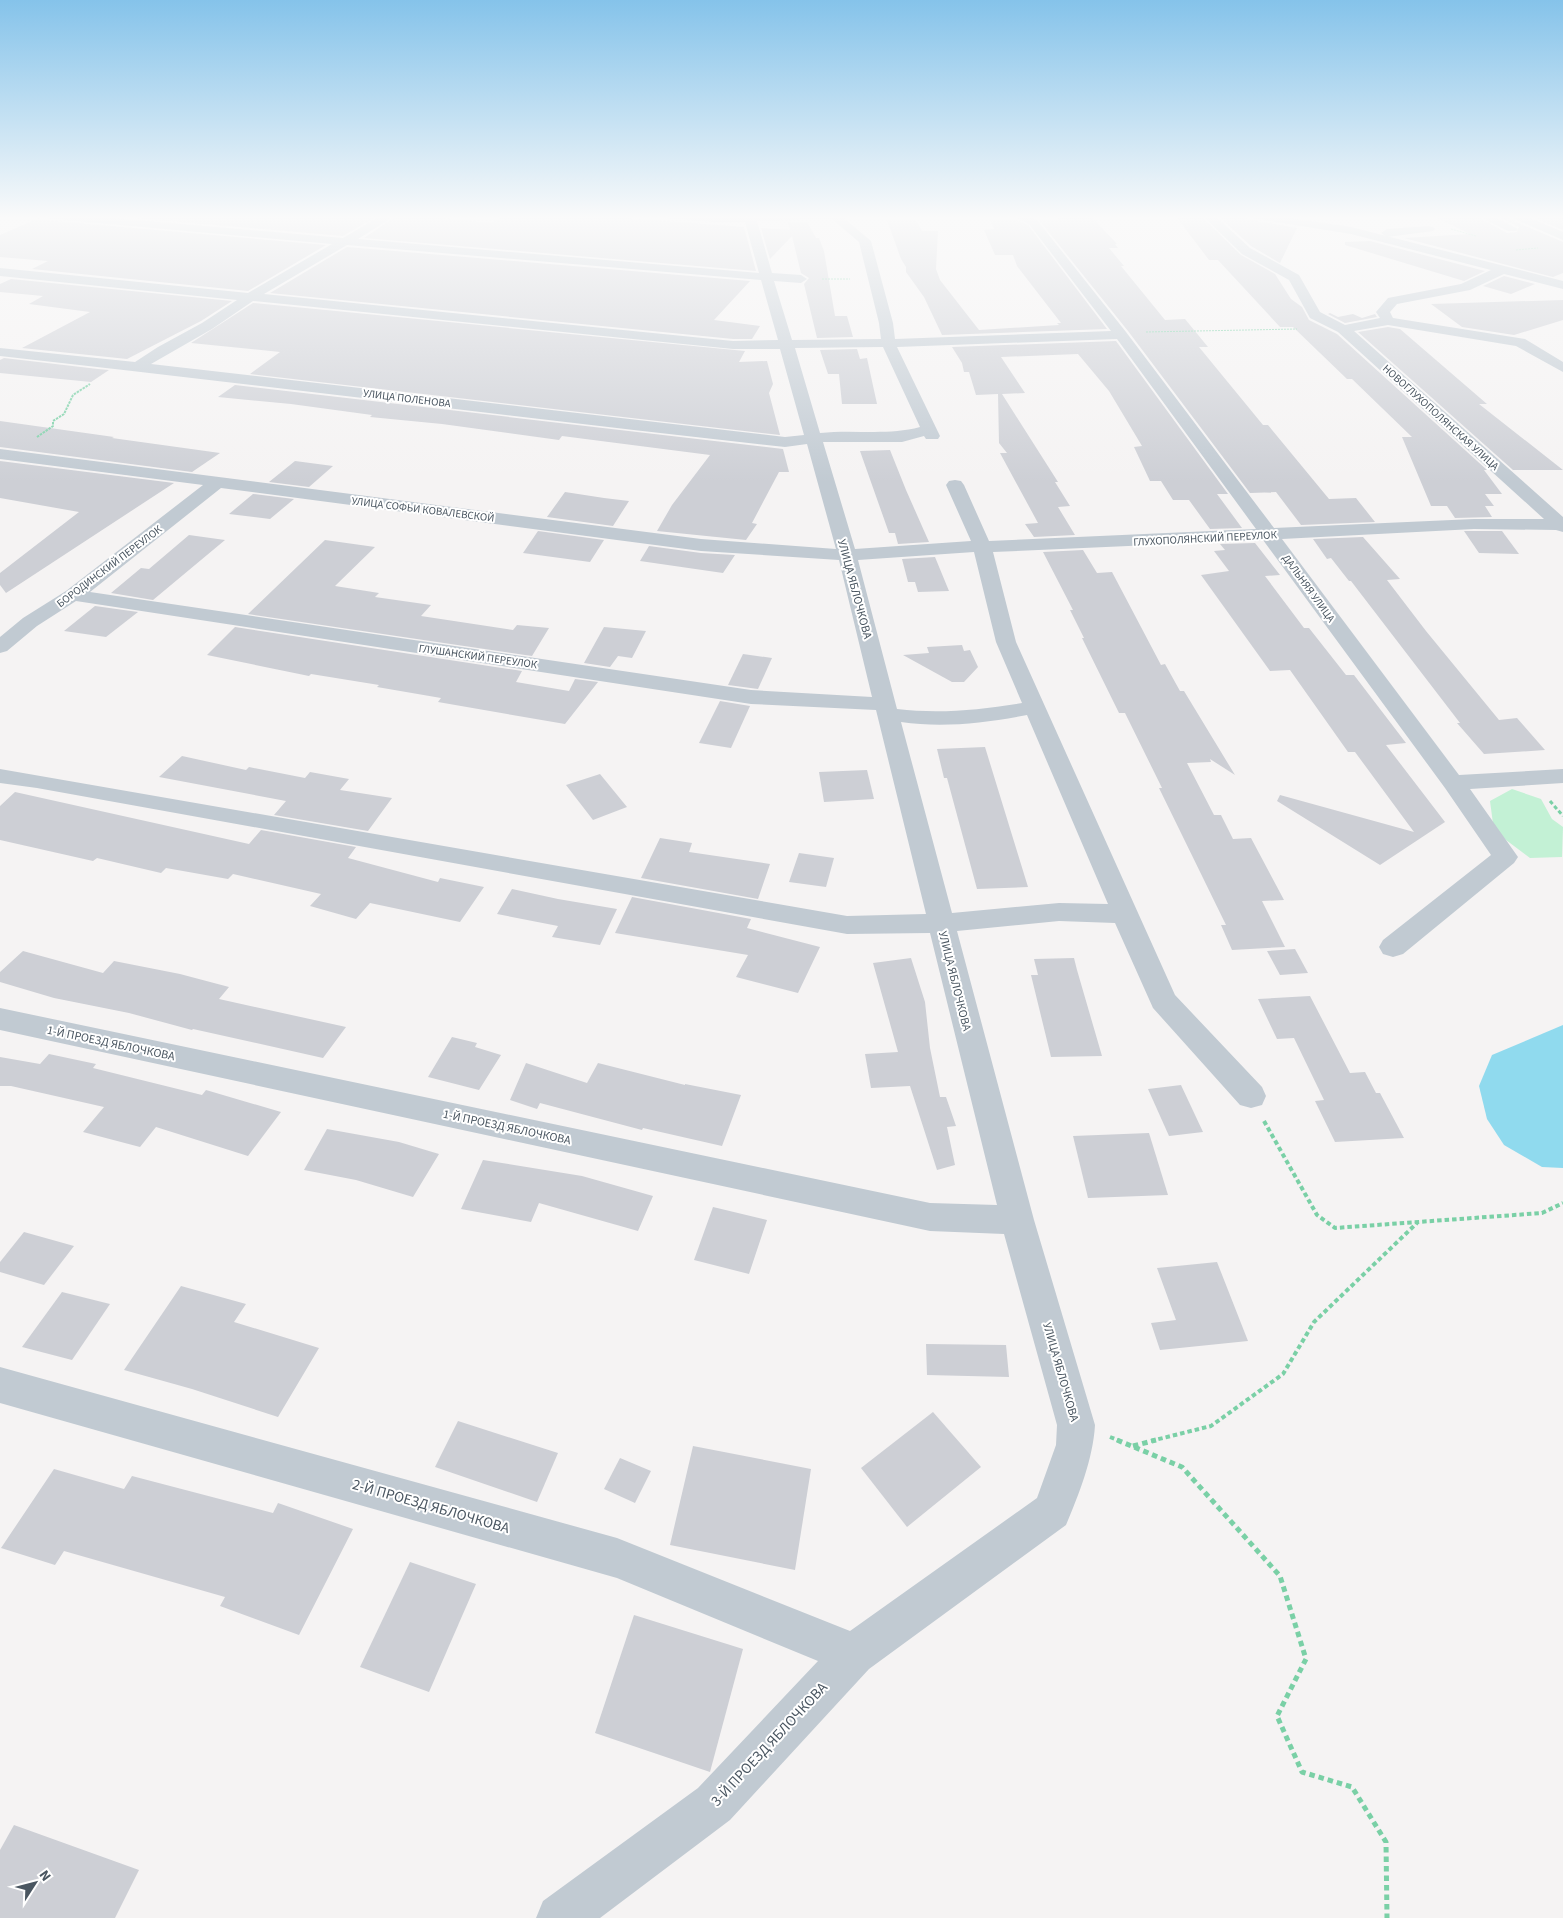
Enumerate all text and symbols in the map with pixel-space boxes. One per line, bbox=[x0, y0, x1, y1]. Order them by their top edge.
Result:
street label: НОВОГЛУХОПОЛЯНСКАЯ УЛИЦА bbox=[1379, 361, 1502, 474]
street label: УЛИЦА ПОЛЕНОВА bbox=[362, 386, 452, 411]
street label: УЛИЦА СОФЬИ КОВАЛЕВСКОЙ bbox=[351, 493, 495, 526]
street label: БОРОДИНСКИЙ ПЕРЕУЛОК bbox=[54, 521, 165, 611]
street label: ГЛУХОПОЛЯНСКИЙ ПЕРЕУЛОК bbox=[1133, 527, 1278, 550]
street label: УЛИЦА ЯБЛОЧКОВА bbox=[833, 537, 876, 641]
street label: ДАЛЬНЯЯ УЛИЦА bbox=[1279, 551, 1338, 625]
street label: ГЛУШАНСКИЙ ПЕРЕУЛОК bbox=[418, 641, 539, 672]
street label: УЛИЦА ЯБЛОЧКОВА bbox=[934, 929, 975, 1033]
street label: 1-Й ПРОЕЗД ЯБЛОЧКОВА bbox=[45, 1022, 177, 1065]
street label: 1-Й ПРОЕЗД ЯБЛОЧКОВА bbox=[441, 1106, 573, 1149]
street label: УЛИЦА ЯБЛОЧКОВА bbox=[1038, 1321, 1083, 1424]
street label: 2-Й ПРОЕЗД ЯБЛОЧКОВА bbox=[350, 1474, 513, 1539]
street label: 3-Й ПРОЕЗД ЯБЛОЧКОВА bbox=[706, 1677, 833, 1811]
north arrow bbox=[10, 1858, 60, 1908]
text: N bbox=[34, 1866, 56, 1886]

